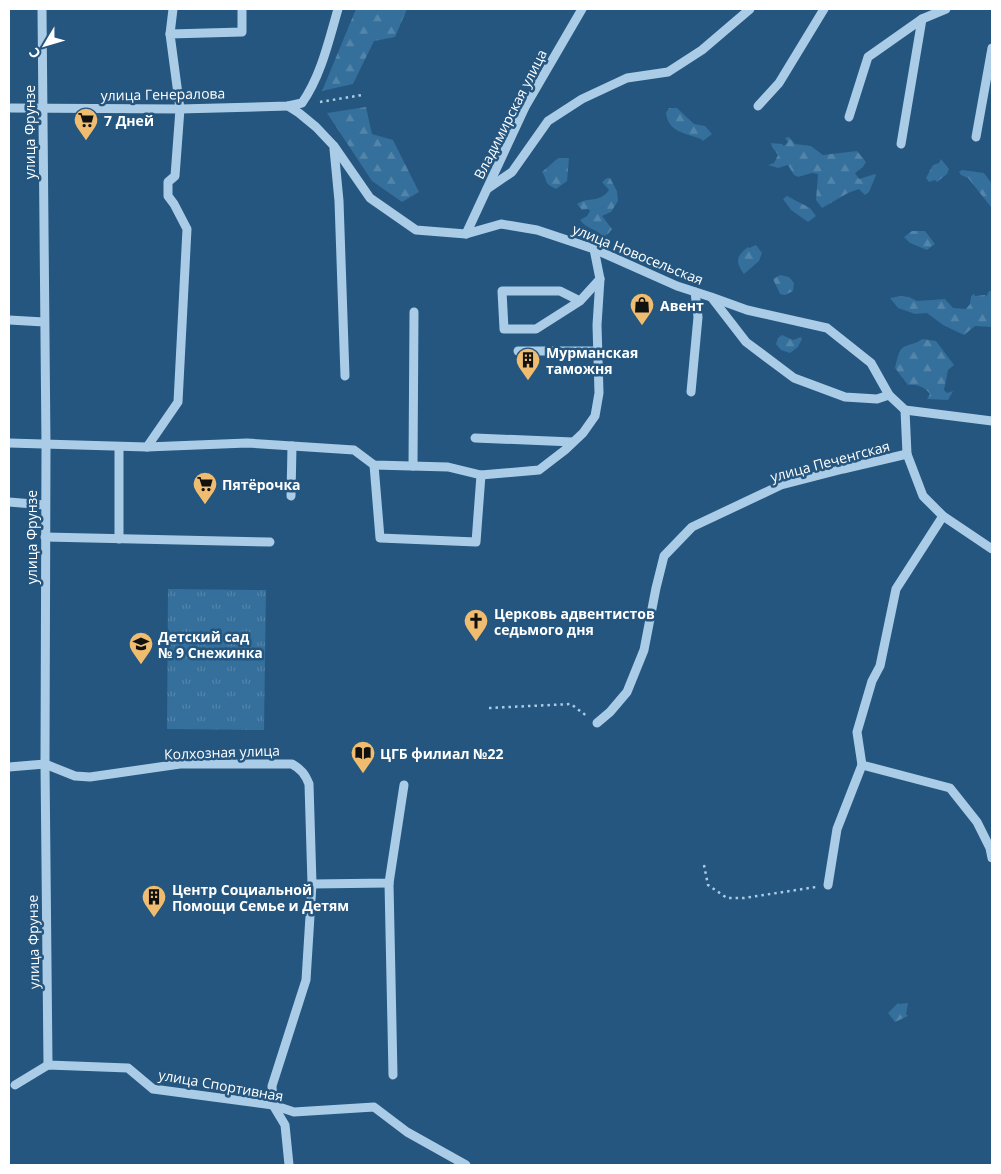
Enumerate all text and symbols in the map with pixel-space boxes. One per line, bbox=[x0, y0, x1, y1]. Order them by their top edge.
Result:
north arrow bbox=[20, 20, 70, 70]
text: С bbox=[24, 44, 45, 63]
street label: Владимирская улица bbox=[469, 46, 551, 182]
street label: улица Генералова bbox=[101, 83, 225, 105]
street label: улица Фрунзе bbox=[20, 85, 39, 179]
supermarket icon: 7 Дней bbox=[73, 107, 99, 141]
place label: 7 Дней bbox=[104, 111, 154, 130]
street label: улица Новосельская bbox=[570, 219, 706, 289]
shop icon: Авент bbox=[629, 292, 655, 326]
place label: Авент bbox=[660, 296, 704, 315]
place label: Мурманская таможня bbox=[546, 343, 638, 378]
building icon: Мурманская таможня bbox=[515, 347, 541, 381]
street label: улица Печенгская bbox=[768, 436, 892, 486]
supermarket icon: Пятёрочка bbox=[192, 471, 218, 505]
place label: Пятёрочка bbox=[222, 475, 301, 494]
street label: улица Фрунзе bbox=[22, 490, 41, 584]
place label: Церковь адвентистов седьмого дня bbox=[494, 604, 655, 639]
church icon: Церковь адвентистов седьмого дня bbox=[463, 608, 489, 642]
place label: Детский сад № 9 Снежинка bbox=[158, 627, 263, 662]
school or university icon: Детский сад № 9 Снежинка bbox=[128, 631, 154, 665]
street label: Колхозная улица bbox=[164, 740, 280, 764]
library icon: ЦГБ филиал №22 bbox=[350, 740, 376, 774]
place label: ЦГБ филиал №22 bbox=[380, 744, 503, 763]
place label: Центр Социальной Помощи Семье и Детям bbox=[172, 880, 349, 915]
building icon: Центр Социальной Помощи Семье и Детям bbox=[141, 884, 167, 918]
street label: улица Фрунзе bbox=[23, 895, 43, 989]
street label: улица Спортивная bbox=[157, 1065, 285, 1105]

